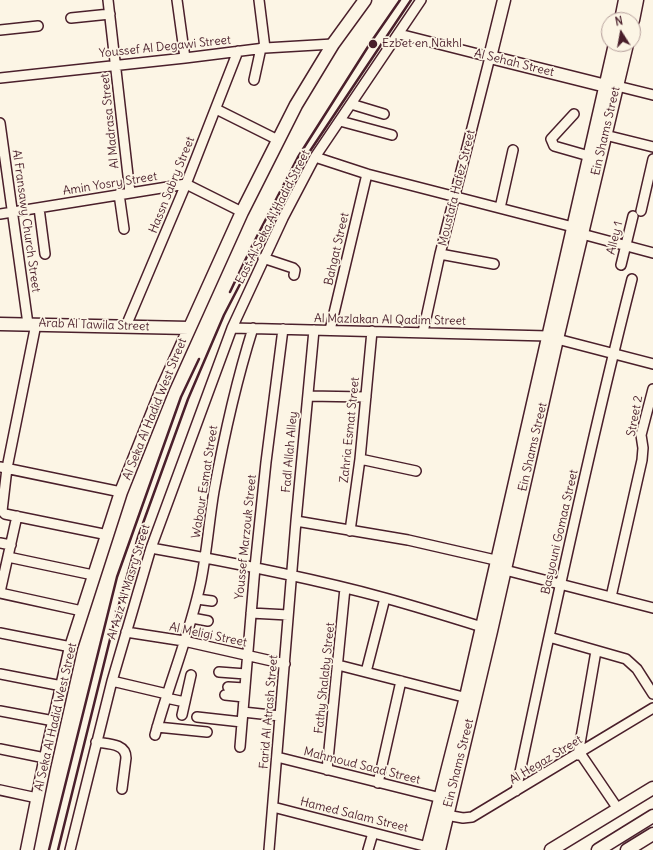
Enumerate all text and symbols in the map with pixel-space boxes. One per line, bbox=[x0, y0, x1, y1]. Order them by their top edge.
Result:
north arrow bbox=[601, 12, 641, 52]
text: N bbox=[614, 14, 624, 29]
street label: Youssef Al Degawi Street bbox=[98, 33, 232, 61]
place label: Ezbet en Nakhl bbox=[382, 37, 462, 51]
marker: Ezbet en Nakhl bbox=[367, 38, 379, 50]
street label: Al Sehah Street bbox=[472, 46, 556, 80]
street label: Al Madrasa Street bbox=[98, 73, 122, 169]
street label: Ein Shams Street bbox=[589, 85, 623, 177]
street label: Moustafa Hafez Street bbox=[436, 128, 478, 248]
street label: Hassn Sabry Street bbox=[146, 135, 198, 235]
street label: East Al Seka Al Hadid Street bbox=[233, 148, 313, 286]
street label: Al Fransawy Church Street bbox=[9, 149, 43, 293]
street label: Amin Yosry Street bbox=[62, 169, 158, 199]
street label: Bahgat Street bbox=[322, 211, 352, 287]
street label: Alley 1 bbox=[604, 220, 626, 256]
street label: Al Mazlakan Al Qadim Street bbox=[314, 311, 466, 329]
street label: Arab Al Tawila Street bbox=[38, 316, 150, 334]
street label: Al Seka Al Hadid West Street bbox=[120, 336, 190, 482]
street label: Zahria Esmat Street bbox=[337, 376, 363, 484]
street label: Street 2 bbox=[624, 394, 646, 438]
street label: Ein Shams Street bbox=[516, 401, 550, 493]
street label: Fadl Allah Alley bbox=[279, 411, 301, 493]
street label: Wabour Esmat Street bbox=[189, 424, 221, 540]
street label: Basyouni Gomaa Street bbox=[539, 468, 581, 596]
street label: Youssef Marzouk Street bbox=[232, 474, 260, 600]
street label: Al Aziz Al Masry Street bbox=[105, 523, 153, 641]
street label: Al Meligi Street bbox=[168, 620, 248, 650]
street label: Fathy Shalaby Street bbox=[312, 622, 338, 734]
street label: Al Seka Al Hadid West Street bbox=[32, 641, 80, 793]
street label: Farid Al Atrash Street bbox=[257, 654, 281, 770]
street label: Ein Shams Street bbox=[441, 717, 477, 809]
street label: Al Hegaz Street bbox=[507, 733, 585, 787]
street label: Mahmoud Saad Street bbox=[302, 745, 422, 787]
street label: Hamed Salam Street bbox=[298, 795, 410, 835]

